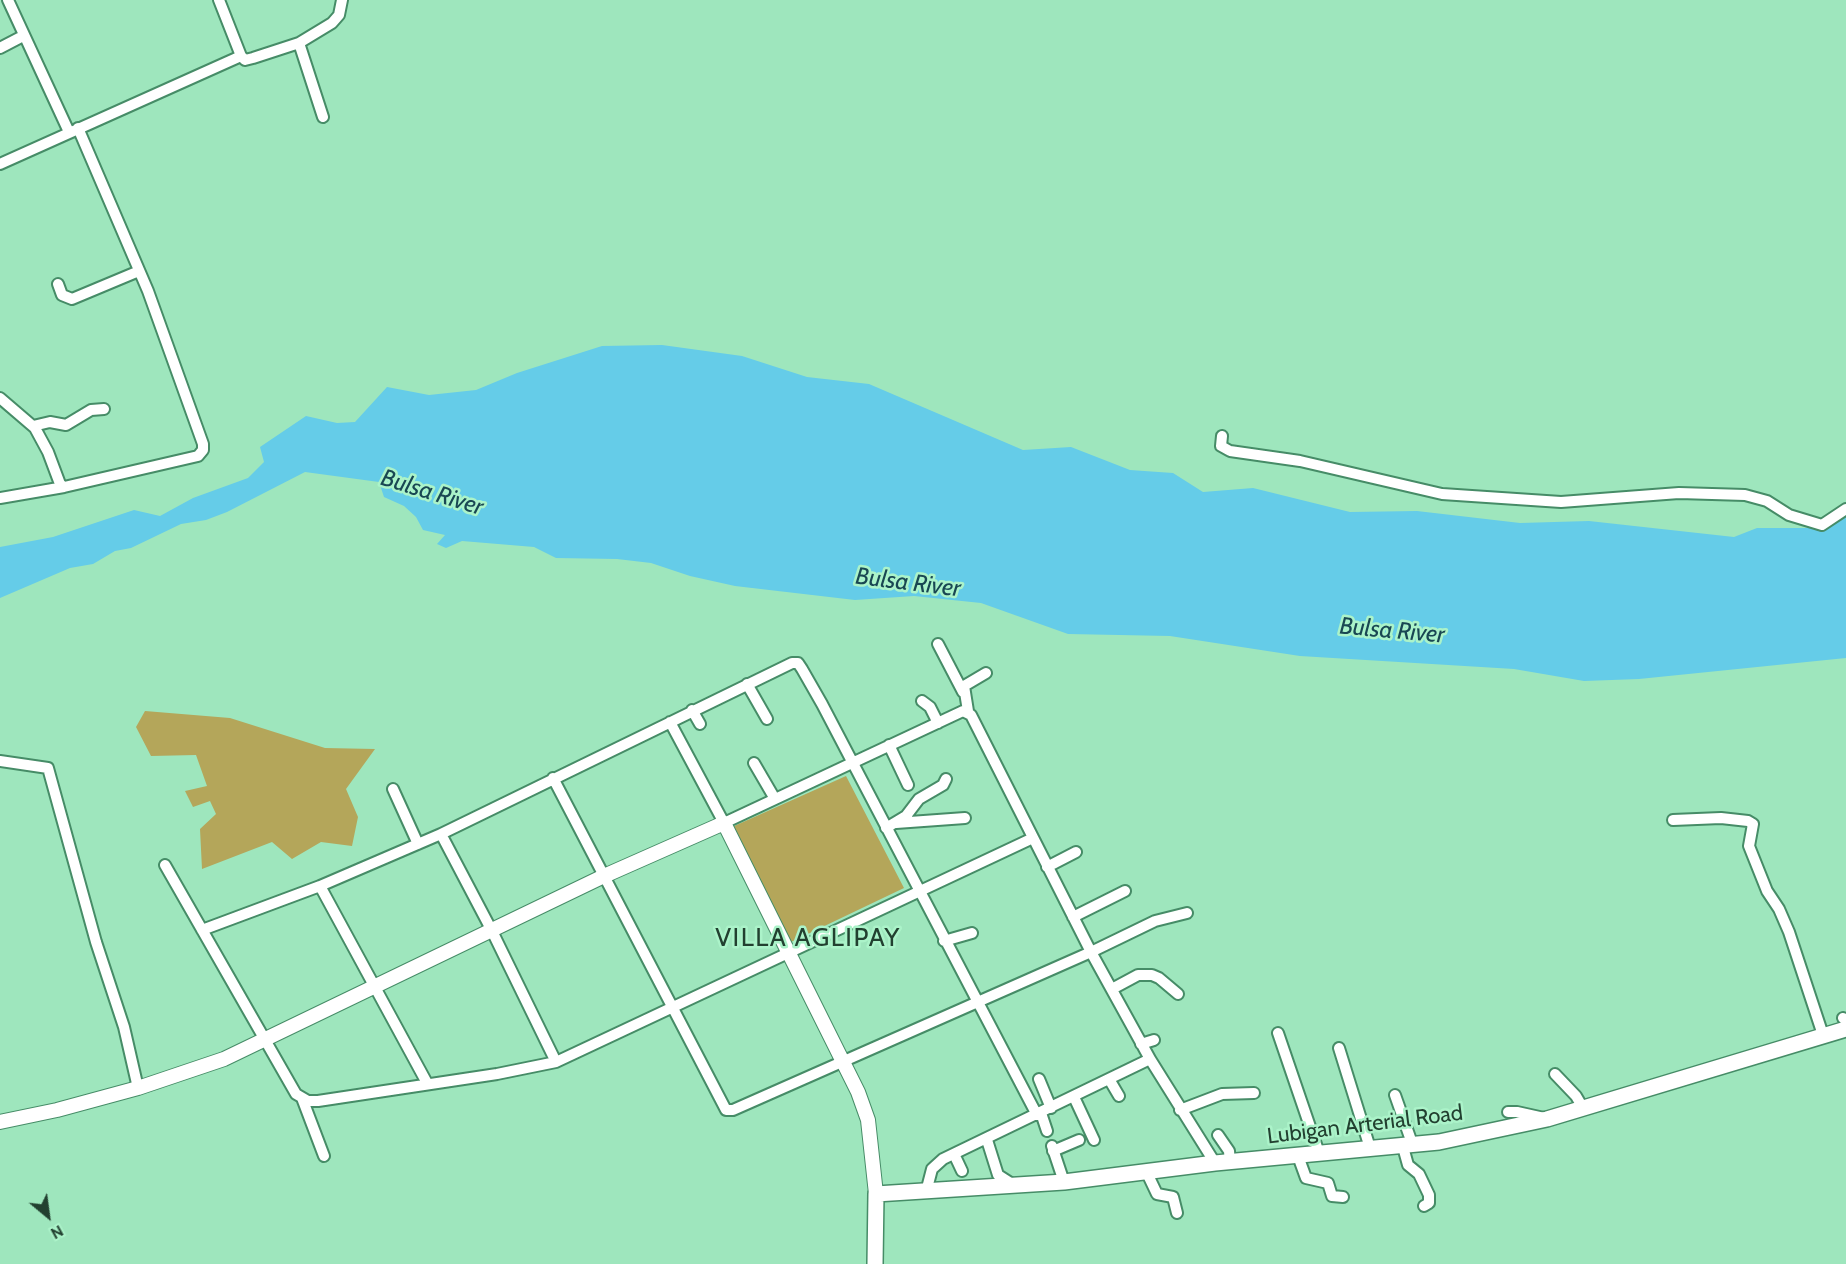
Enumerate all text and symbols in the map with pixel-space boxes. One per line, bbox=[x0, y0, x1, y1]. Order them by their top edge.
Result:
water label: Bulsa River bbox=[377, 464, 487, 522]
water label: Bulsa River bbox=[854, 562, 962, 604]
water label: Bulsa River bbox=[1338, 612, 1446, 650]
district label: VILLA AGLIPAY bbox=[715, 922, 901, 954]
street label: Lubigan Arterial Road bbox=[1266, 1100, 1464, 1150]
north arrow bbox=[18, 1186, 78, 1246]
text: N bbox=[47, 1221, 67, 1243]

